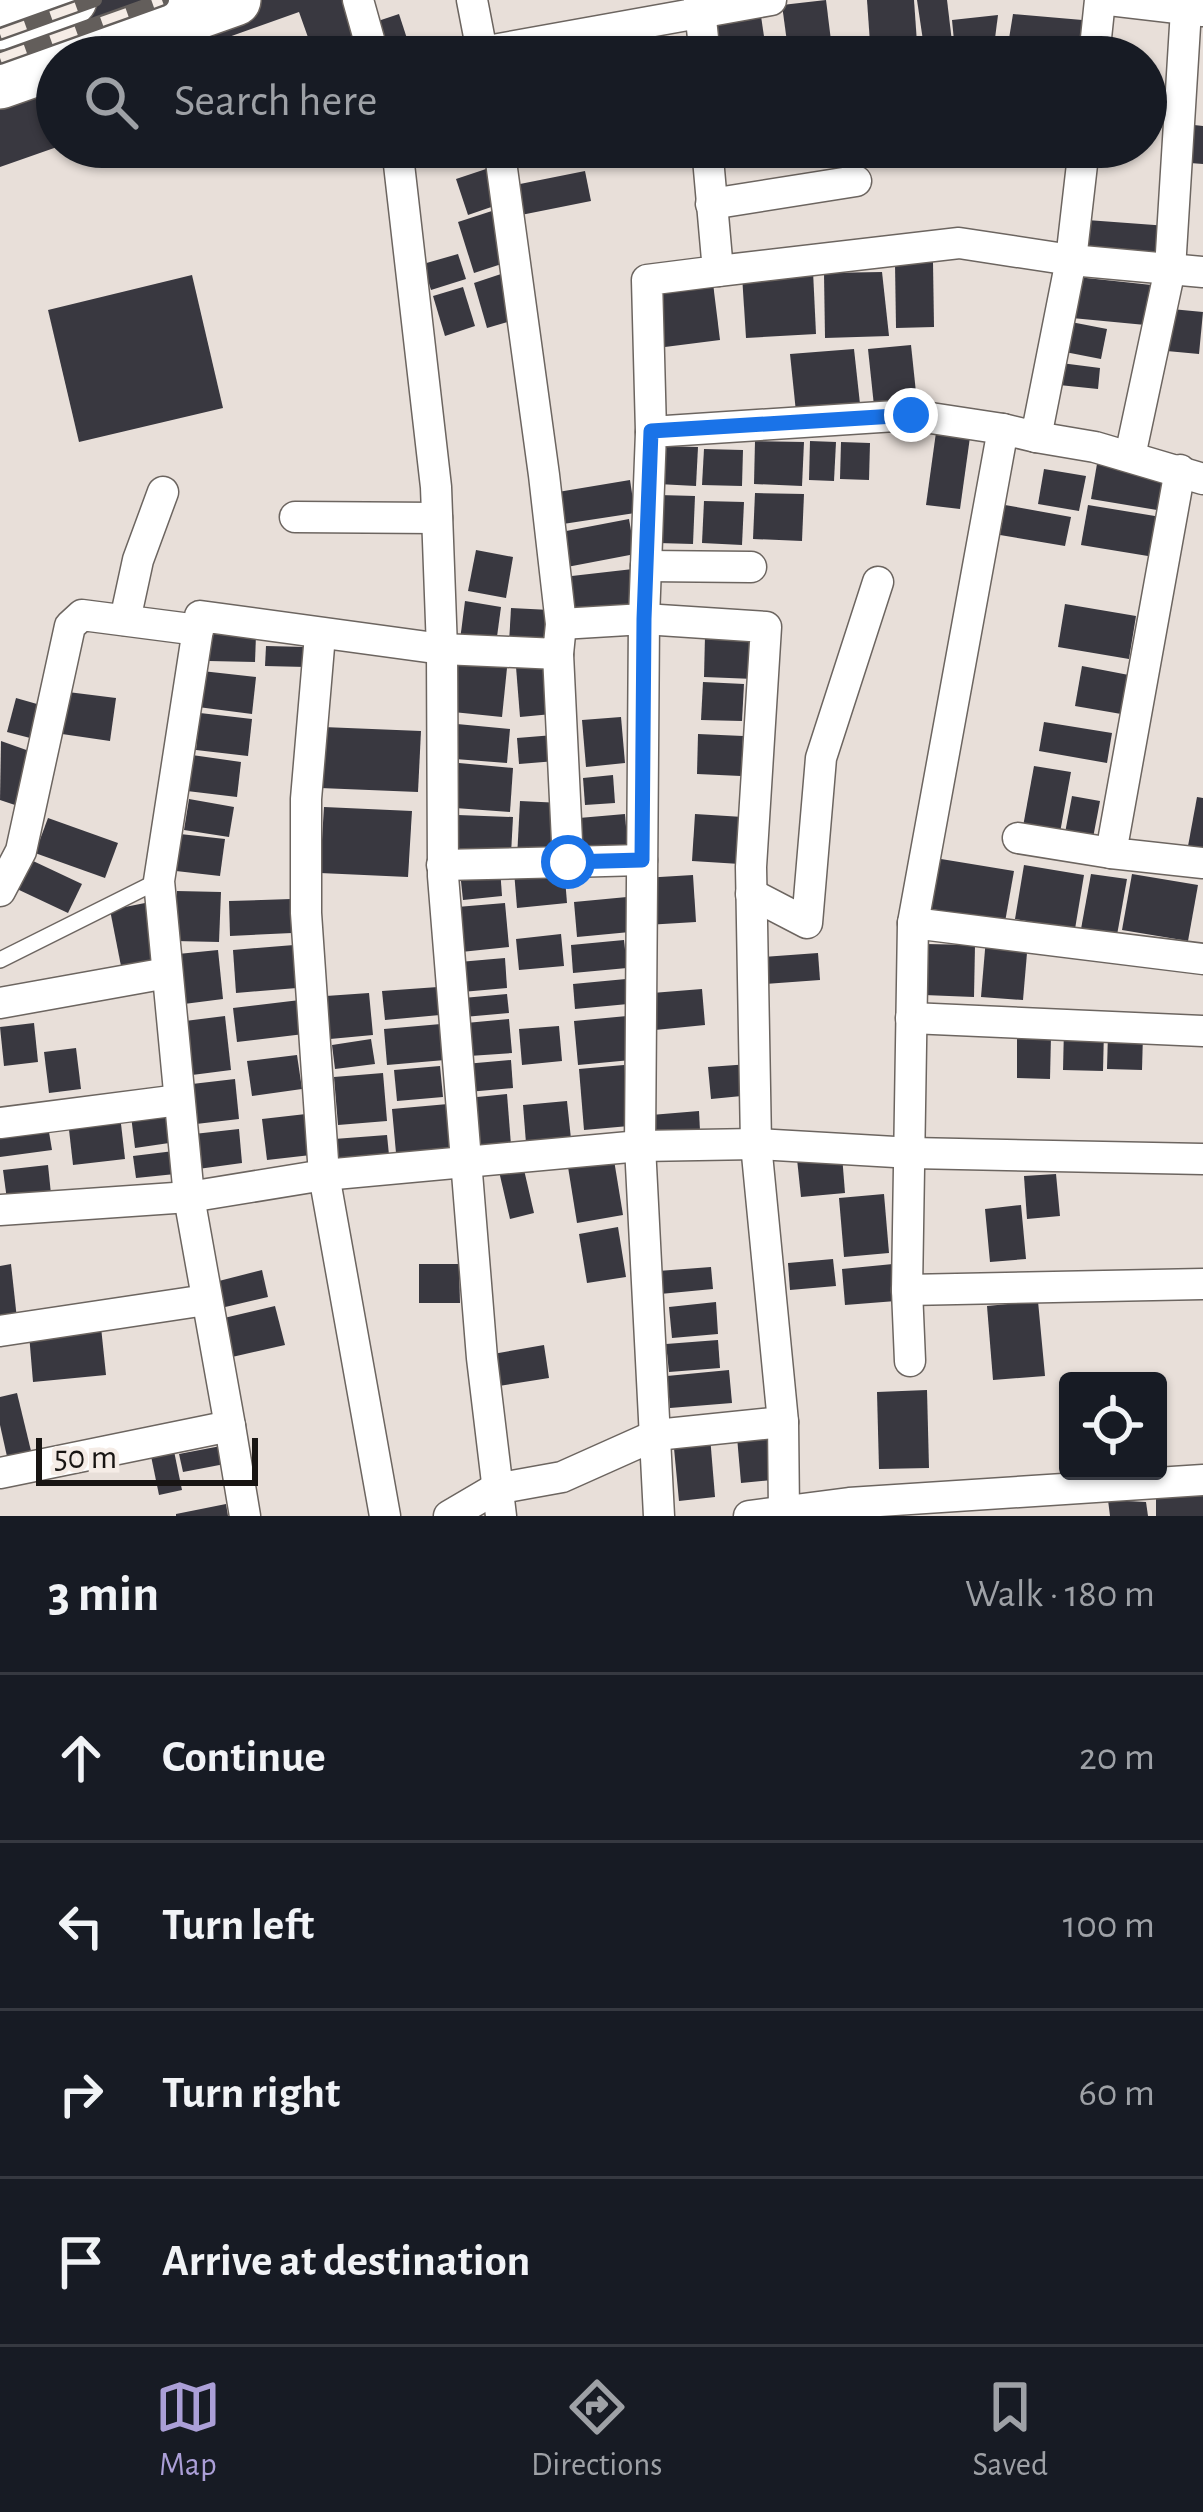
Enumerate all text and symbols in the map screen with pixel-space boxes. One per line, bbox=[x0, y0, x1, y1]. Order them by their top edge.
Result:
search box bbox=[36, 36, 1167, 168]
icon: search bbox=[78, 69, 144, 135]
text: Search here bbox=[174, 79, 377, 124]
route end bbox=[884, 388, 938, 442]
route start bbox=[541, 835, 595, 889]
map controls bbox=[1059, 1372, 1167, 1480]
button: locate bbox=[1059, 1372, 1167, 1480]
scale bar bbox=[36, 1432, 258, 1485]
text: 50 m bbox=[54, 1442, 117, 1475]
text: 3 min bbox=[48, 1569, 159, 1620]
text: Walk · 180 m bbox=[965, 1575, 1155, 1614]
icon: ahead bbox=[48, 1725, 114, 1791]
text: Continue bbox=[162, 1735, 326, 1780]
text: 20 m bbox=[1079, 1738, 1155, 1777]
icon: left bbox=[48, 1893, 114, 1959]
text: Turn left bbox=[162, 1903, 314, 1948]
text: 100 m bbox=[1063, 1906, 1155, 1945]
icon: right bbox=[48, 2061, 114, 2127]
text: Turn right bbox=[162, 2071, 340, 2116]
text: 60 m bbox=[1078, 2074, 1155, 2113]
icon: arrive bbox=[48, 2229, 114, 2295]
text: Arrive at destination bbox=[162, 2239, 530, 2284]
tab: Map bbox=[155, 2374, 221, 2486]
tab: Directions bbox=[531, 2374, 662, 2486]
tab: Saved bbox=[972, 2374, 1048, 2486]

